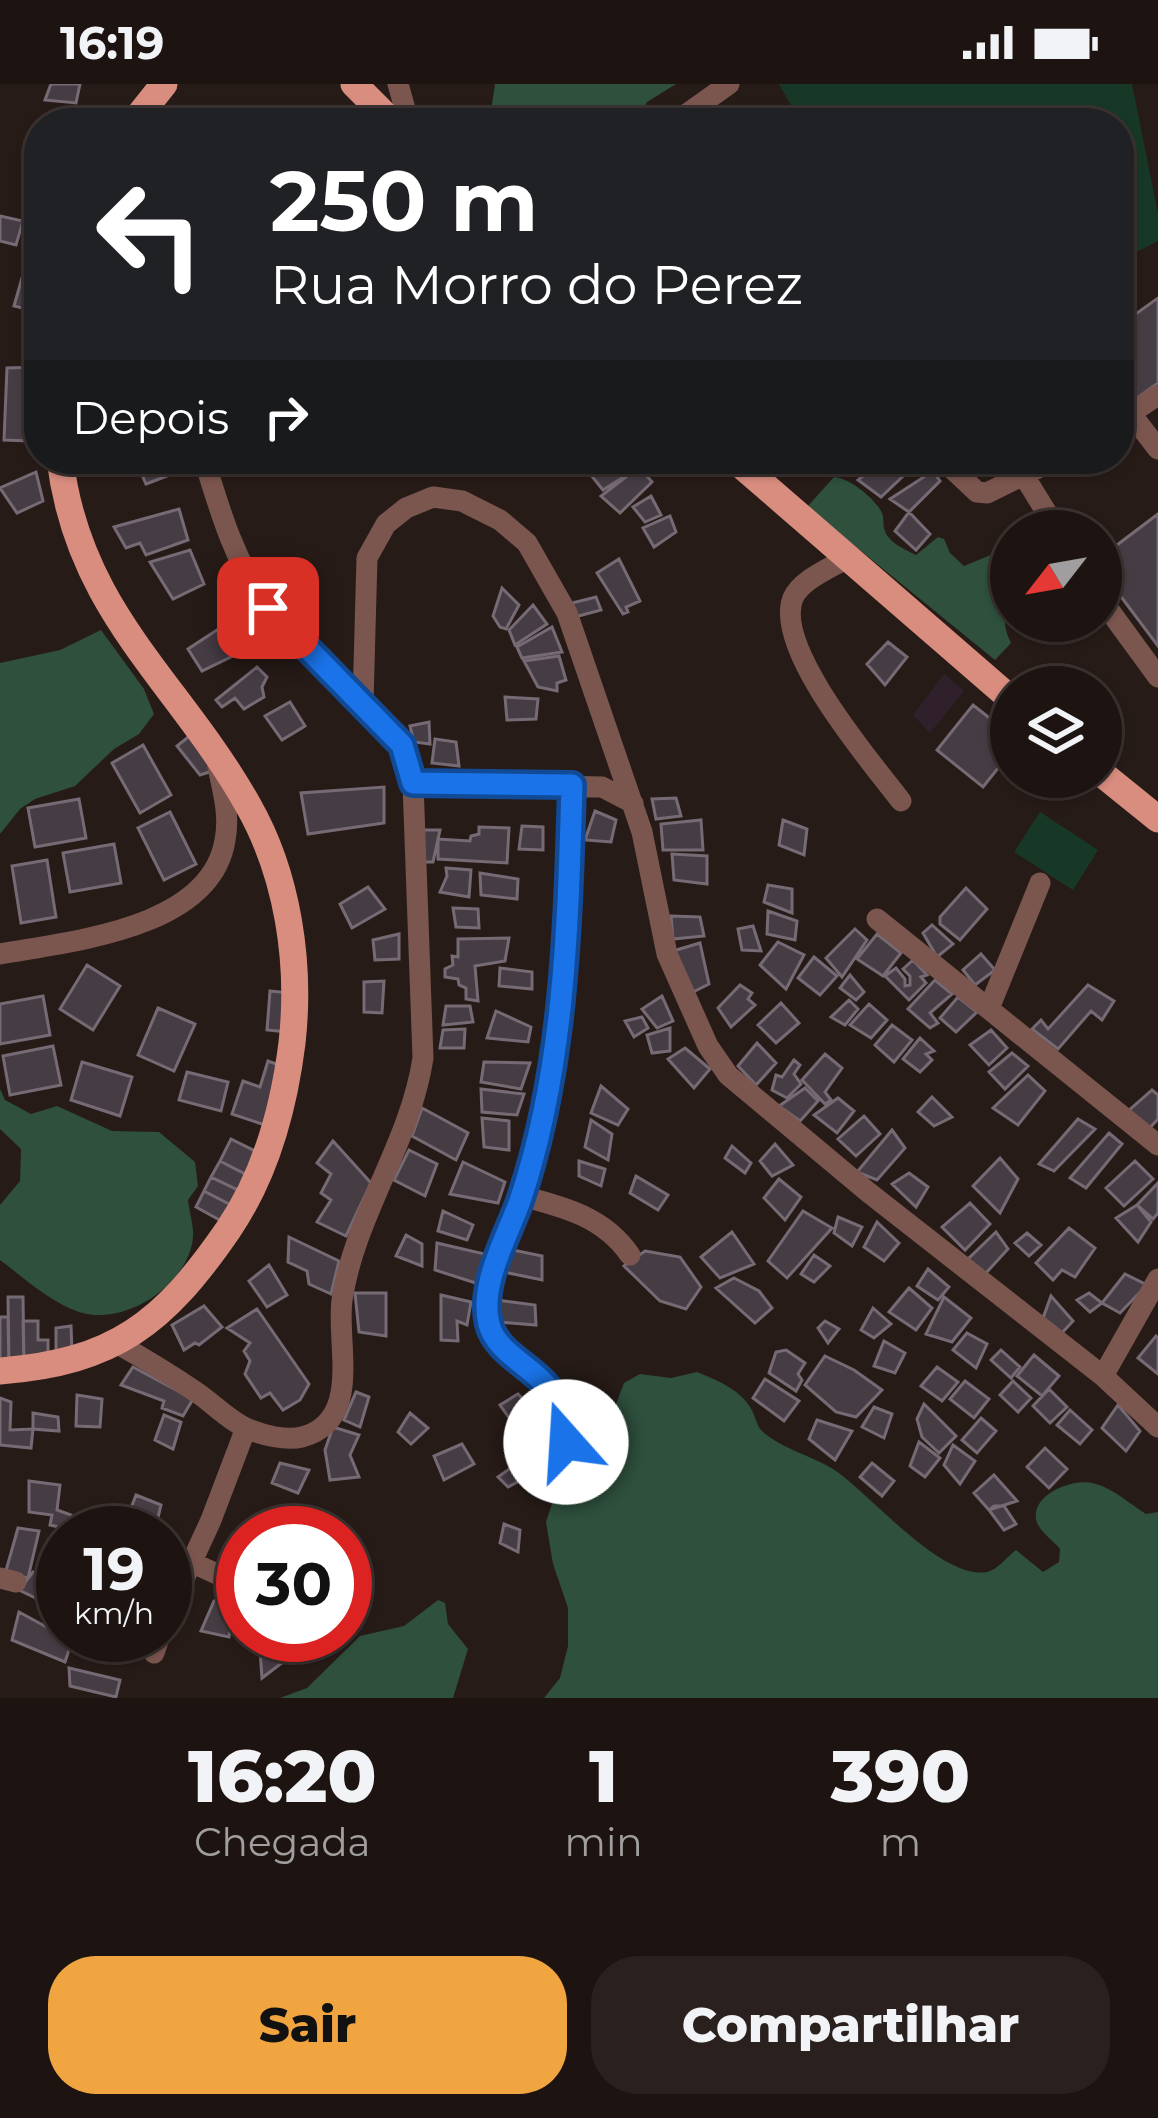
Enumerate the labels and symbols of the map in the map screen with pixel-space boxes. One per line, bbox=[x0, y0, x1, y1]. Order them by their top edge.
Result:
north arrow bbox=[990, 510, 1122, 642]
pin bbox=[217, 557, 319, 659]
position arrow bbox=[503, 1379, 629, 1505]
speed limit sign: 30 bbox=[216, 1506, 372, 1662]

